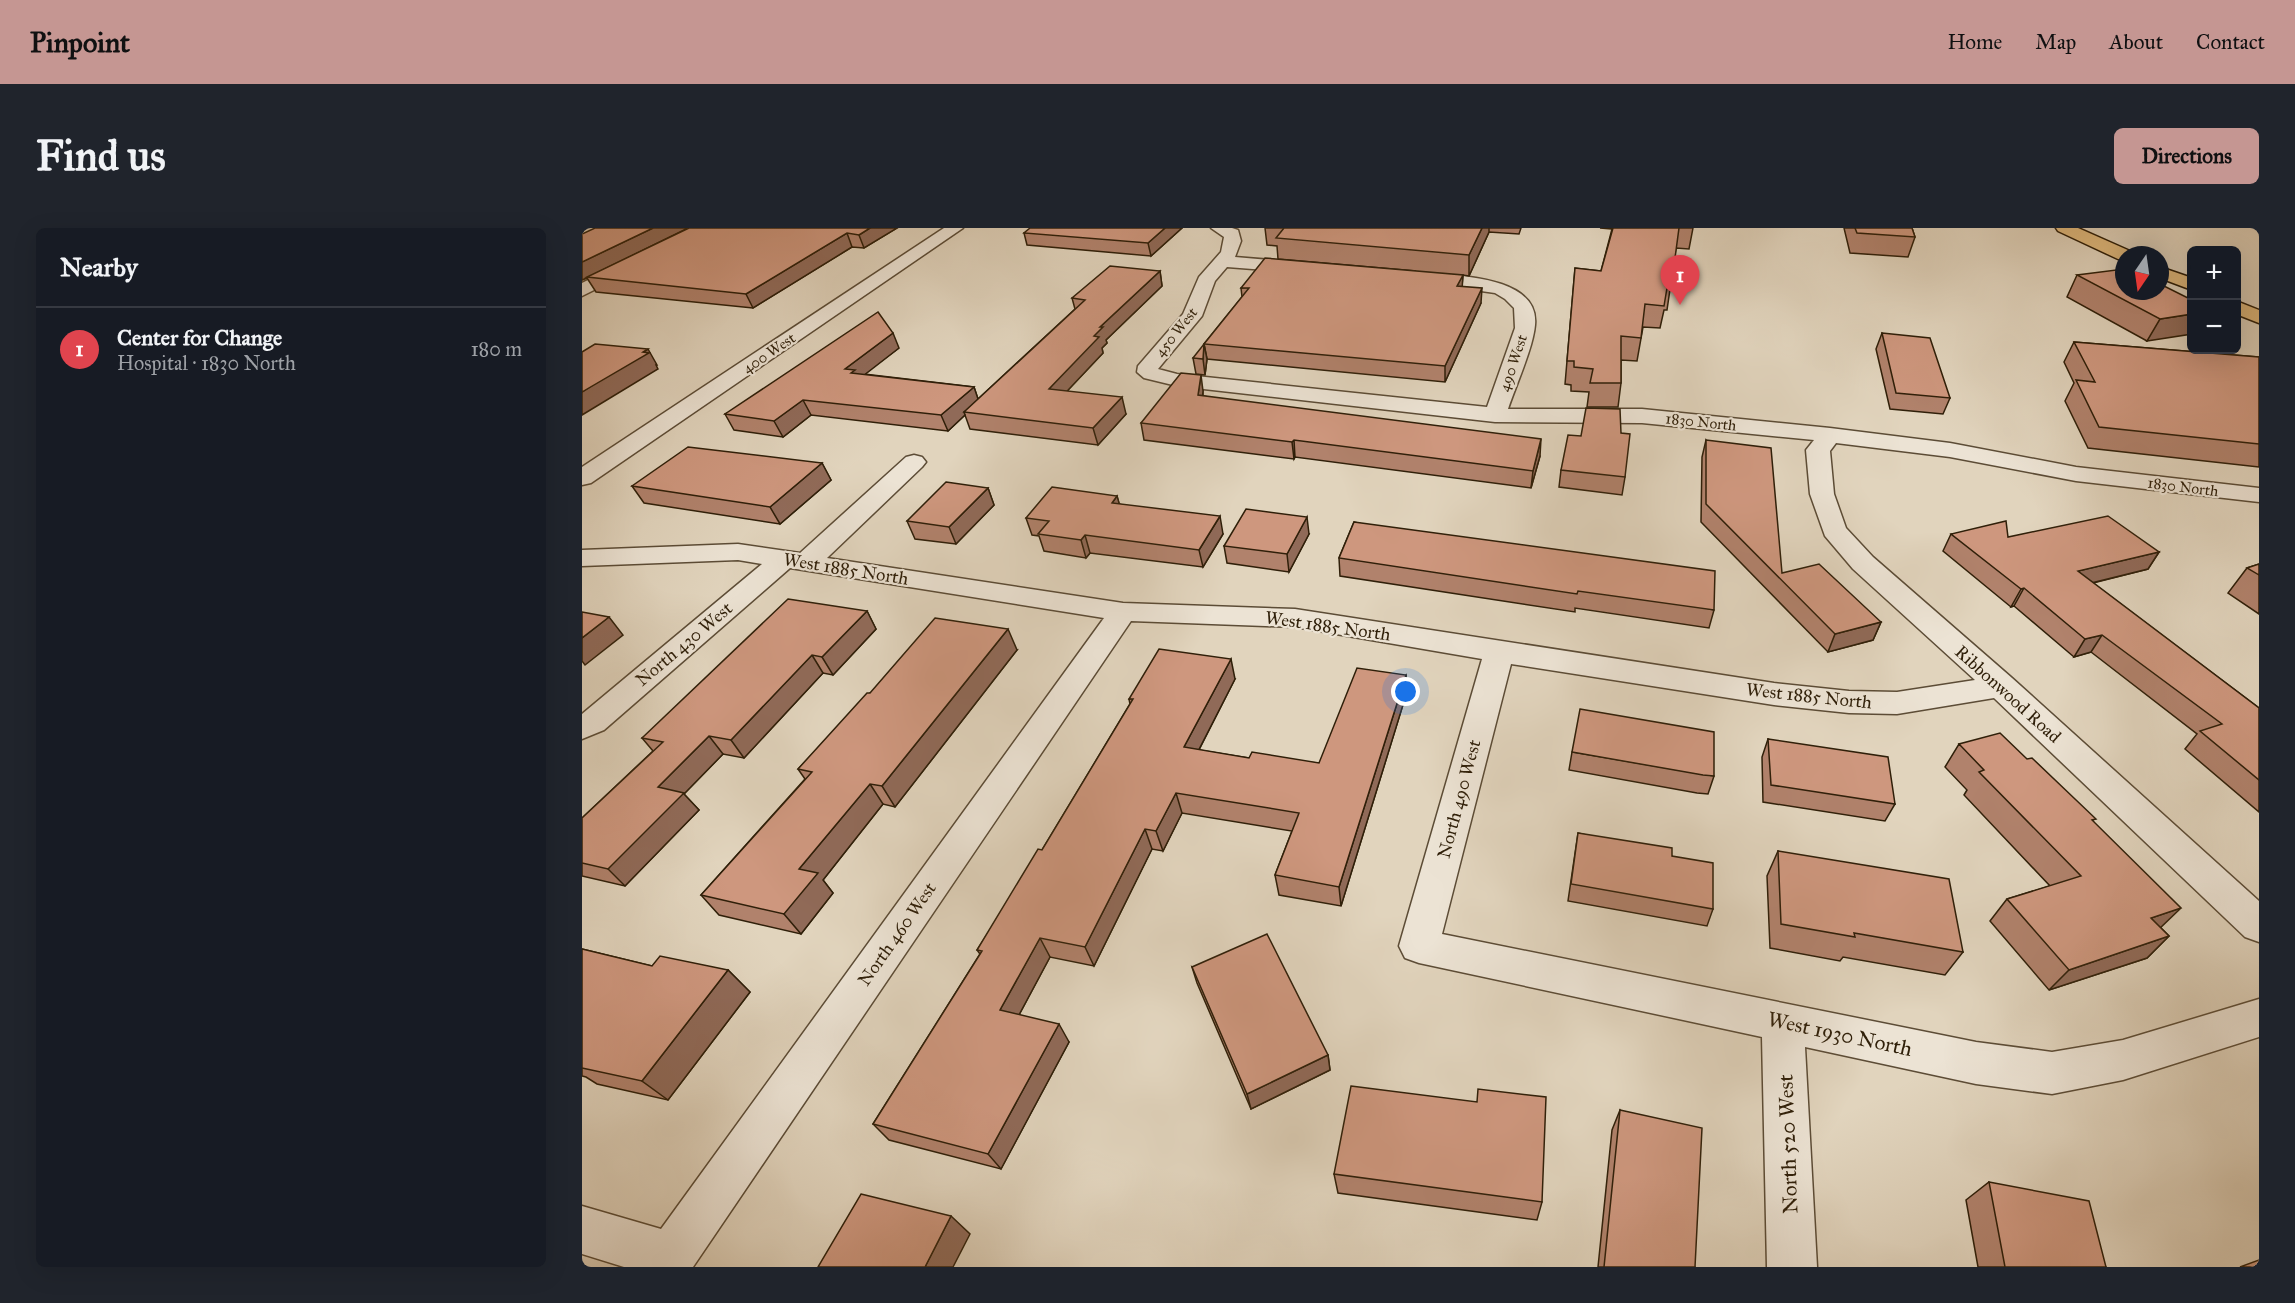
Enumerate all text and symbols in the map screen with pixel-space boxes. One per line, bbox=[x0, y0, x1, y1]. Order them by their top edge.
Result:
text: Pinpoint bbox=[30, 25, 130, 60]
text: Home bbox=[1947, 29, 2002, 55]
text: Map bbox=[2035, 29, 2076, 55]
text: About bbox=[2109, 29, 2163, 55]
text: Contact bbox=[2196, 29, 2265, 55]
button: Directions bbox=[2114, 128, 2259, 184]
text: Find us bbox=[36, 130, 166, 182]
north arrow bbox=[2115, 246, 2169, 300]
map controls bbox=[2187, 246, 2241, 354]
button: + bbox=[2187, 246, 2241, 300]
text: Nearby bbox=[60, 251, 138, 283]
pin: 1 bbox=[1660, 256, 1700, 305]
button: − bbox=[2187, 300, 2241, 354]
street label: 450 West bbox=[1151, 303, 1202, 360]
text: Center for Change bbox=[117, 324, 282, 351]
street label: 400 West bbox=[739, 328, 799, 377]
street label: 490 West bbox=[1495, 332, 1531, 394]
text: 1 bbox=[76, 337, 83, 361]
text: 180 m bbox=[471, 337, 522, 361]
text: Hospital · 1830 North bbox=[117, 351, 296, 375]
street label: 1830 North bbox=[1665, 409, 1738, 435]
street label: 1830 North bbox=[2147, 474, 2220, 500]
street label: West 1885 North bbox=[782, 548, 910, 590]
street label: North 430 West bbox=[631, 597, 737, 691]
street label: West 1885 North bbox=[1264, 606, 1392, 646]
street label: Ribbonwood Road bbox=[1950, 641, 2066, 747]
your location bbox=[1391, 677, 1420, 706]
street label: West 1885 North bbox=[1745, 678, 1873, 714]
street label: North 490 West bbox=[1433, 737, 1486, 861]
street label: North 460 West bbox=[853, 877, 941, 990]
street label: West 1930 North bbox=[1765, 1006, 1915, 1062]
street label: North 520 West bbox=[1773, 1073, 1803, 1214]

